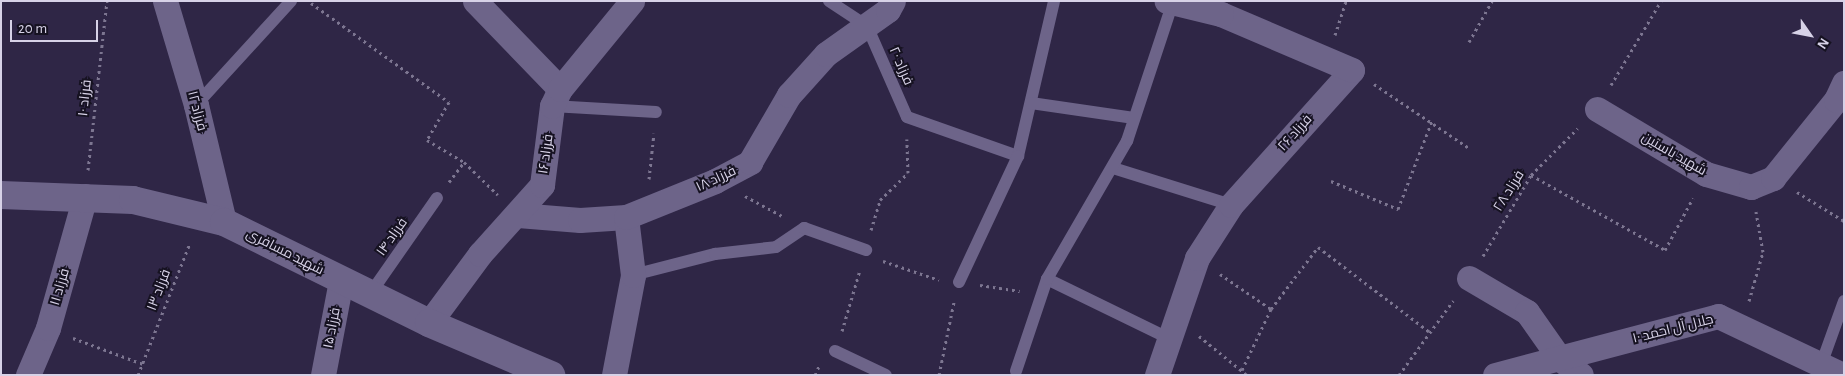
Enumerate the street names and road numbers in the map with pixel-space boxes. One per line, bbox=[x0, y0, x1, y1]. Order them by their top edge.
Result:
street label: فرزاد ۲۰ bbox=[885, 44, 917, 88]
street label: فرزاد ۱۰ bbox=[75, 79, 95, 117]
street label: فرزاد ۱۲ bbox=[184, 89, 210, 133]
street label: فرزاد ۲۶ bbox=[1274, 111, 1316, 155]
street label: شهید باستین bbox=[1639, 129, 1709, 179]
street label: فرزاد ۱۶ bbox=[535, 133, 557, 175]
street label: فرزاد ۱۸ bbox=[693, 162, 739, 196]
street label: فرزاد ۲۸ bbox=[1490, 167, 1528, 215]
street label: فرزاد ۱۴ bbox=[373, 215, 411, 259]
street label: شهید مسافری bbox=[243, 225, 327, 279]
street label: فرزاد ۱۱ bbox=[47, 266, 73, 308]
street label: فرزاد ۱۳ bbox=[143, 267, 175, 313]
street label: فرزاد ۱۵ bbox=[320, 306, 344, 350]
street label: جلال آل احمد ۱۰ bbox=[1631, 311, 1715, 347]

